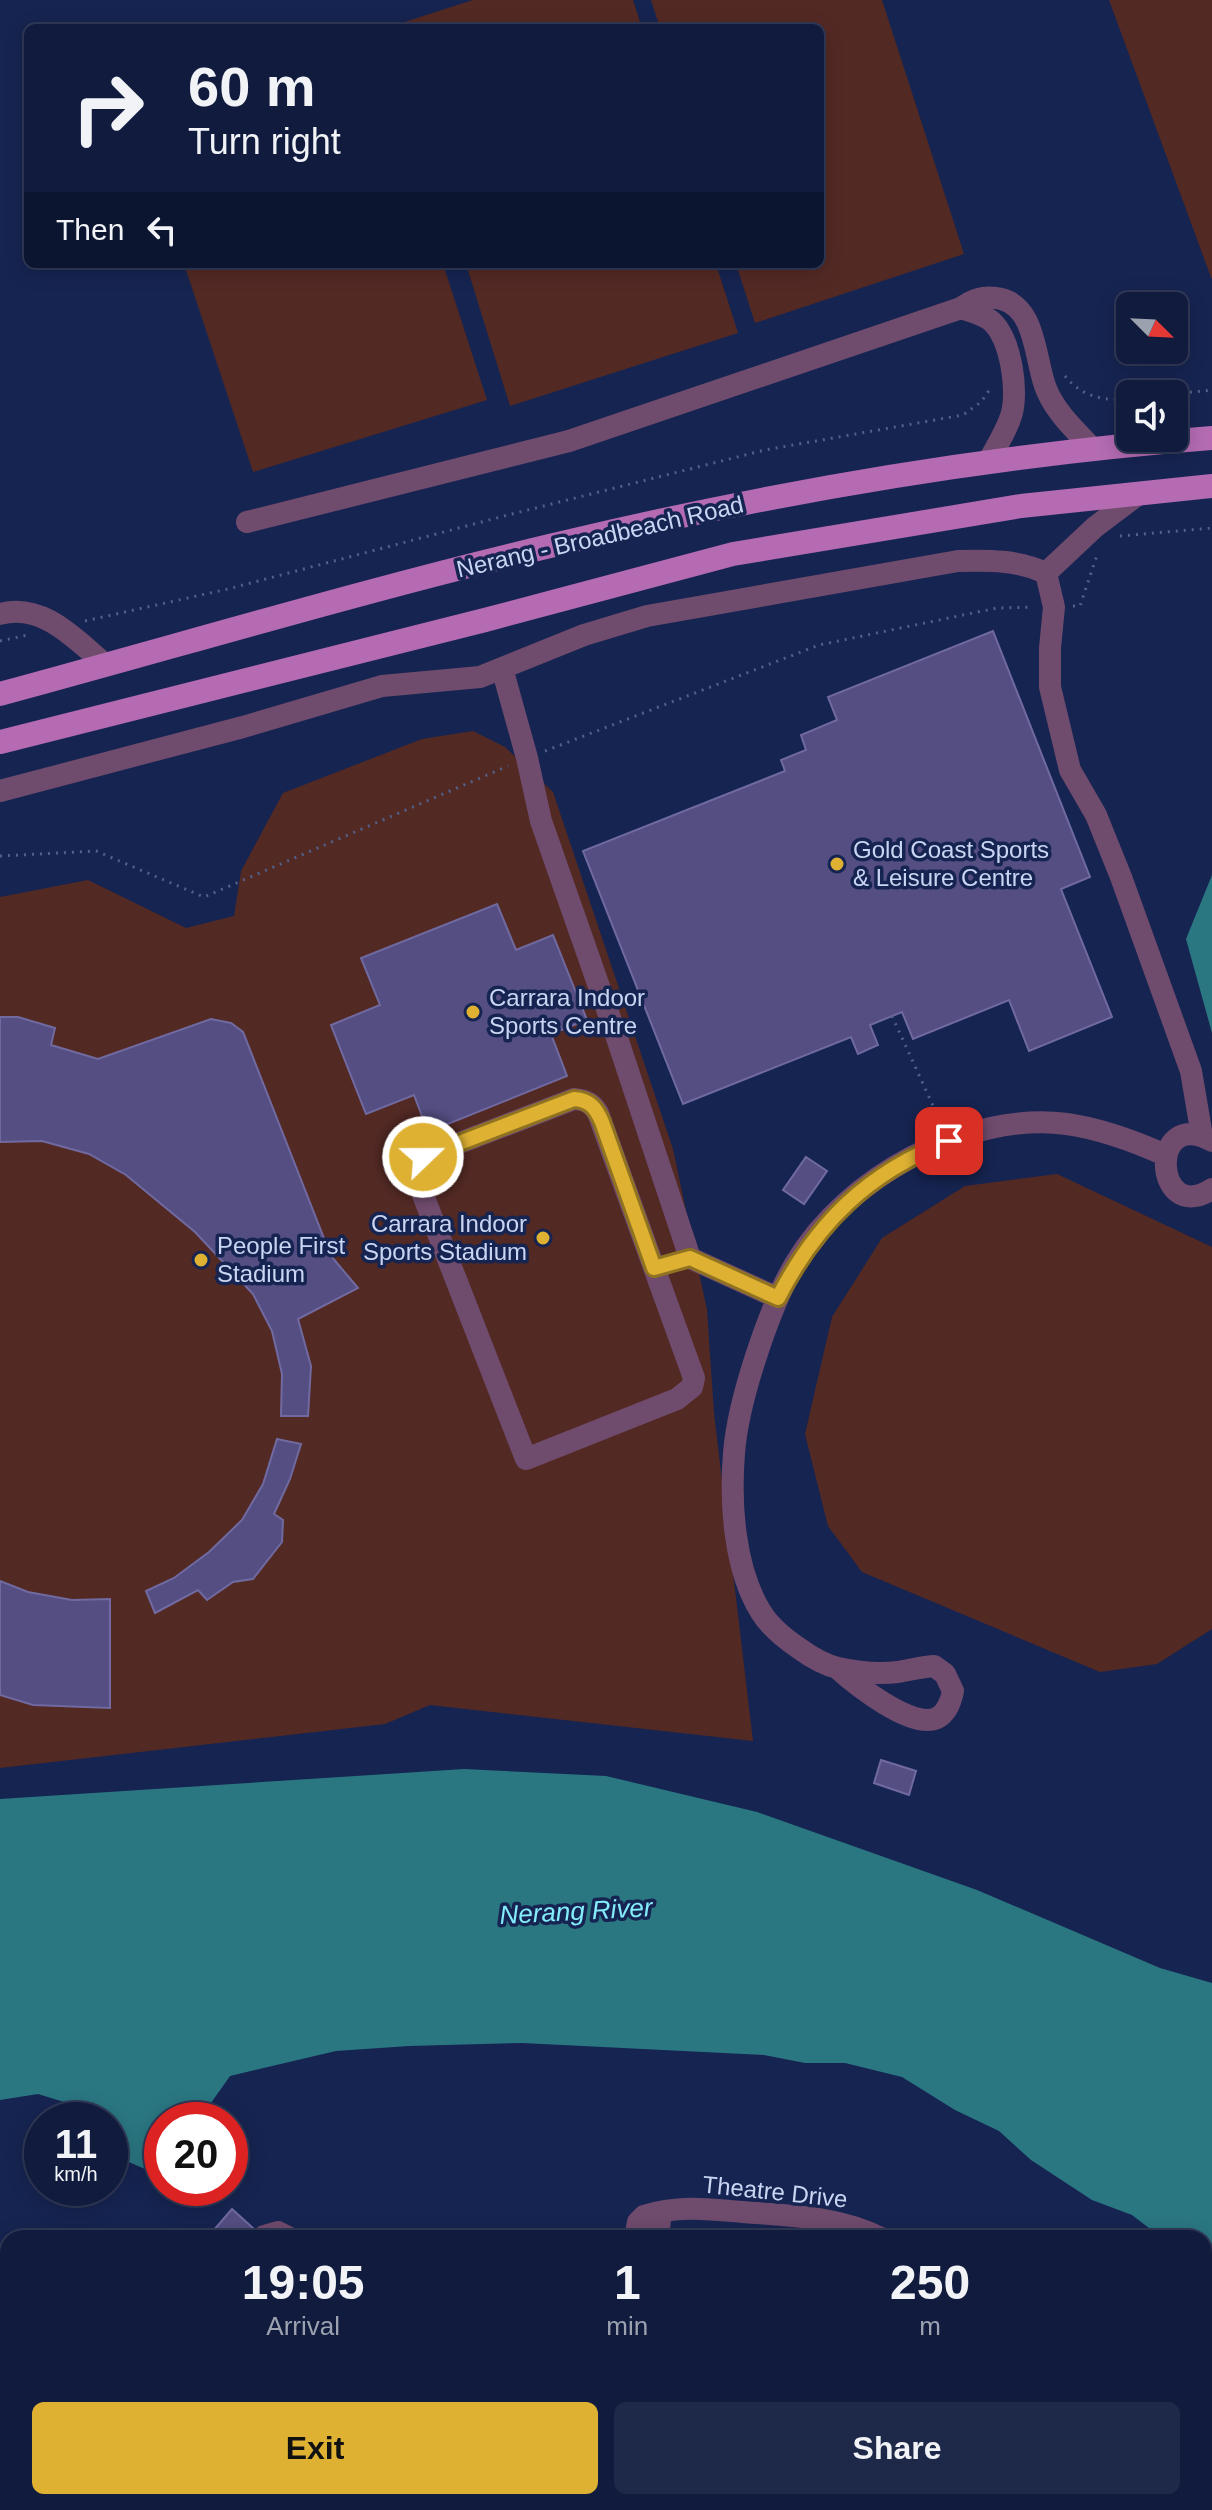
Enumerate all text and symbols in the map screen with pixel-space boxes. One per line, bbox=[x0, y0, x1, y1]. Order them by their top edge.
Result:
text: 60 m bbox=[188, 55, 316, 118]
icon: right bbox=[56, 56, 160, 160]
text: Turn right bbox=[188, 121, 341, 162]
icon: left bbox=[140, 208, 184, 252]
text: Then bbox=[56, 213, 124, 246]
north arrow bbox=[1116, 292, 1188, 364]
map controls bbox=[1116, 292, 1188, 452]
button: sound bbox=[1116, 380, 1188, 452]
street label: Nerang - Broadbeach Road bbox=[454, 490, 746, 583]
place label: Gold Coast Sports & Leisure Centre bbox=[853, 836, 1049, 891]
marker: Gold Coast Sports & Leisure Centre bbox=[828, 855, 846, 873]
place label: Carrara Indoor Sports Centre bbox=[489, 984, 645, 1039]
marker: Carrara Indoor Sports Centre bbox=[464, 1003, 482, 1021]
pin bbox=[915, 1107, 983, 1175]
position arrow bbox=[381, 1115, 465, 1199]
icon: arrive bbox=[927, 1119, 971, 1163]
place label: Carrara Indoor Sports Stadium bbox=[363, 1210, 527, 1265]
marker: Carrara Indoor Sports Stadium bbox=[534, 1229, 552, 1247]
place label: People First Stadium bbox=[217, 1232, 345, 1287]
marker: People First Stadium bbox=[192, 1251, 210, 1269]
water label: Nerang River bbox=[499, 1892, 655, 1930]
speed limit sign: 20 bbox=[144, 2102, 248, 2206]
text: 11 bbox=[55, 2122, 97, 2166]
text: km/h bbox=[54, 2163, 98, 2185]
street label: Theatre Drive bbox=[701, 2170, 849, 2213]
text: 19:05 bbox=[242, 2256, 365, 2309]
text: 1 bbox=[614, 2256, 641, 2309]
text: 250 bbox=[890, 2256, 970, 2309]
text: Arrival bbox=[266, 2311, 340, 2341]
text: min bbox=[606, 2311, 648, 2341]
text: m bbox=[919, 2311, 941, 2341]
button: Exit bbox=[32, 2402, 598, 2494]
button: Share bbox=[614, 2402, 1180, 2494]

